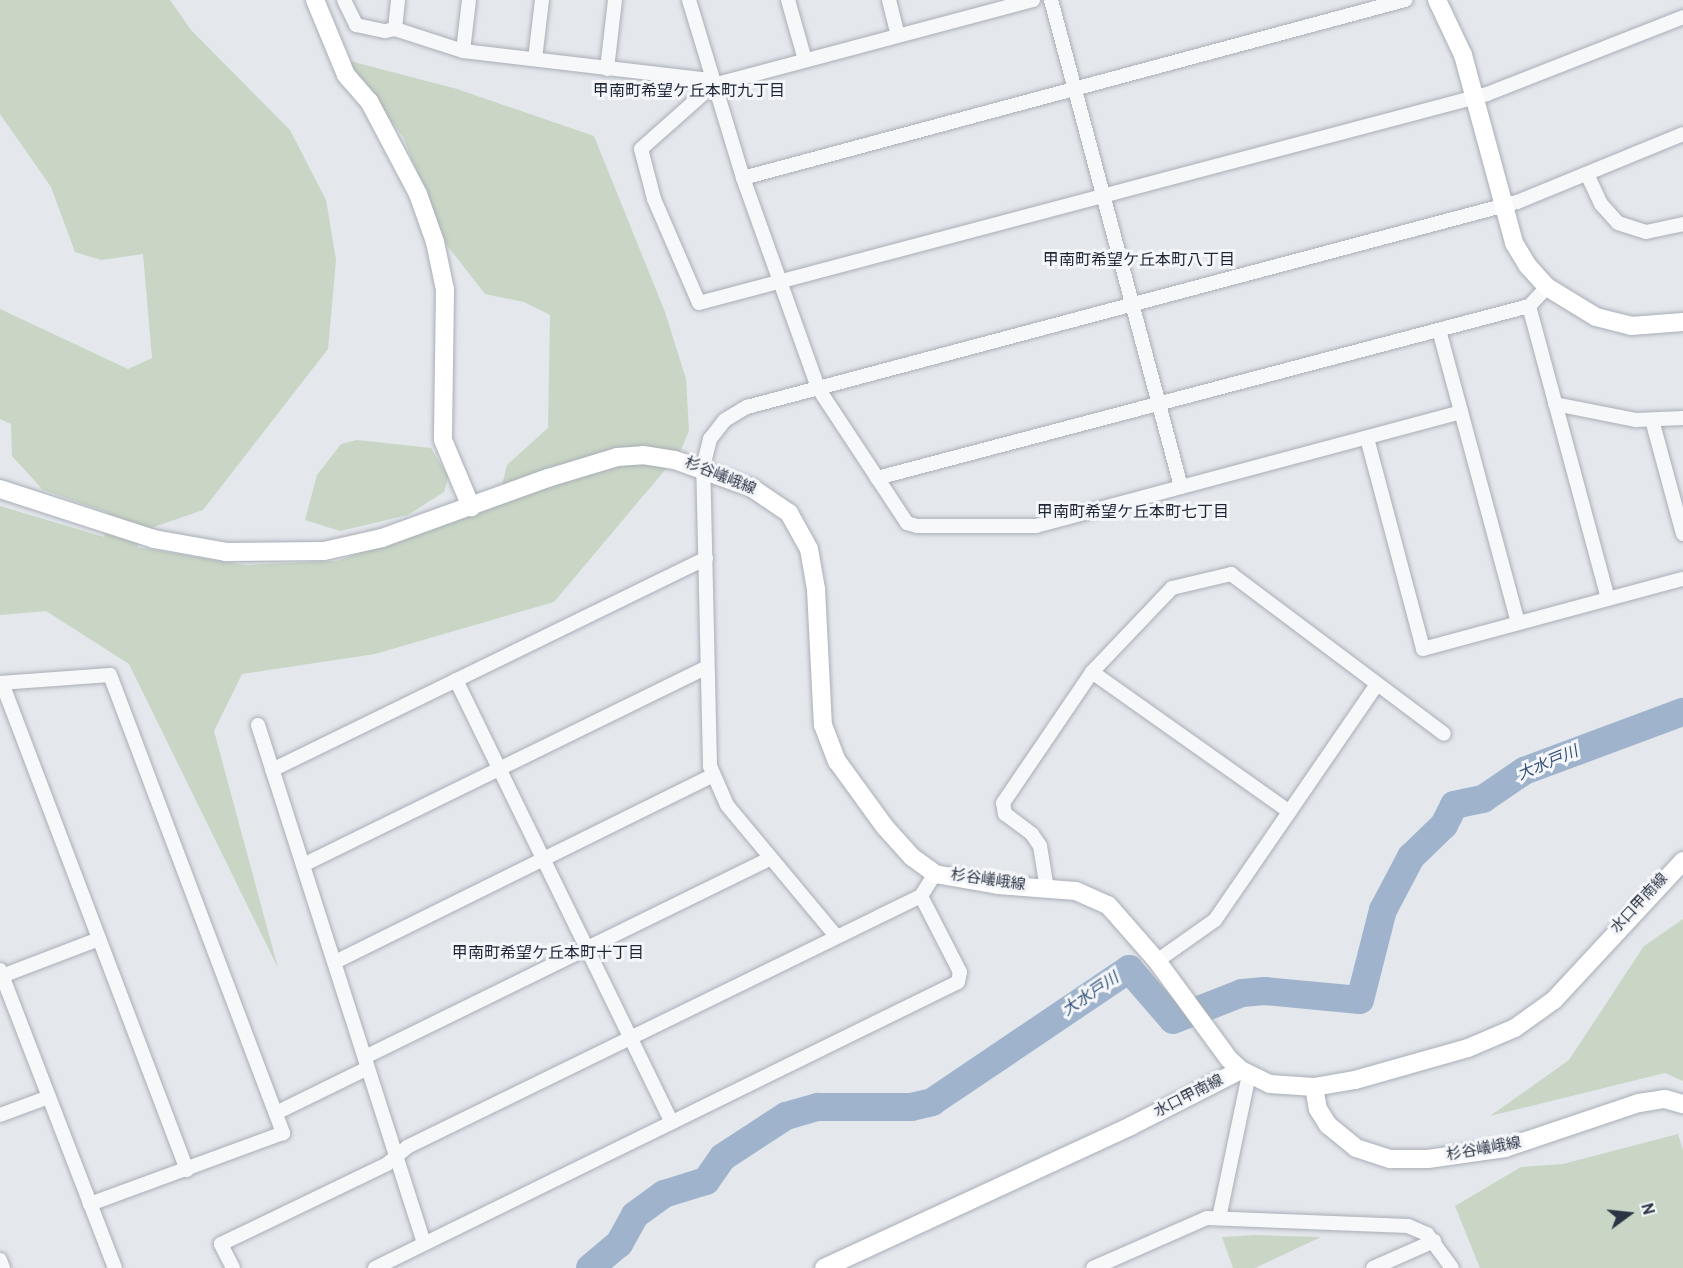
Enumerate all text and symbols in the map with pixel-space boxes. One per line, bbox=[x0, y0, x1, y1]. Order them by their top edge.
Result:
district label: 甲南町希望ケ丘本町九丁目 bbox=[593, 82, 785, 102]
district label: 甲南町希望ケ丘本町八丁目 bbox=[1043, 251, 1235, 271]
street label: 杉谷嶬峨線 bbox=[682, 455, 758, 499]
district label: 甲南町希望ケ丘本町七丁目 bbox=[1037, 503, 1229, 523]
water label: 大水戸川 bbox=[1515, 743, 1581, 785]
street label: 杉谷嶬峨線 bbox=[950, 867, 1026, 895]
street label: 水口甲南線 bbox=[1608, 870, 1672, 938]
district label: 甲南町希望ケ丘本町十丁目 bbox=[452, 944, 644, 964]
water label: 大水戸川 bbox=[1059, 969, 1123, 1021]
street label: 水口甲南線 bbox=[1152, 1072, 1226, 1122]
street label: 杉谷嶬峨線 bbox=[1446, 1135, 1522, 1165]
north arrow bbox=[1599, 1184, 1659, 1244]
text: N bbox=[1635, 1201, 1658, 1217]

